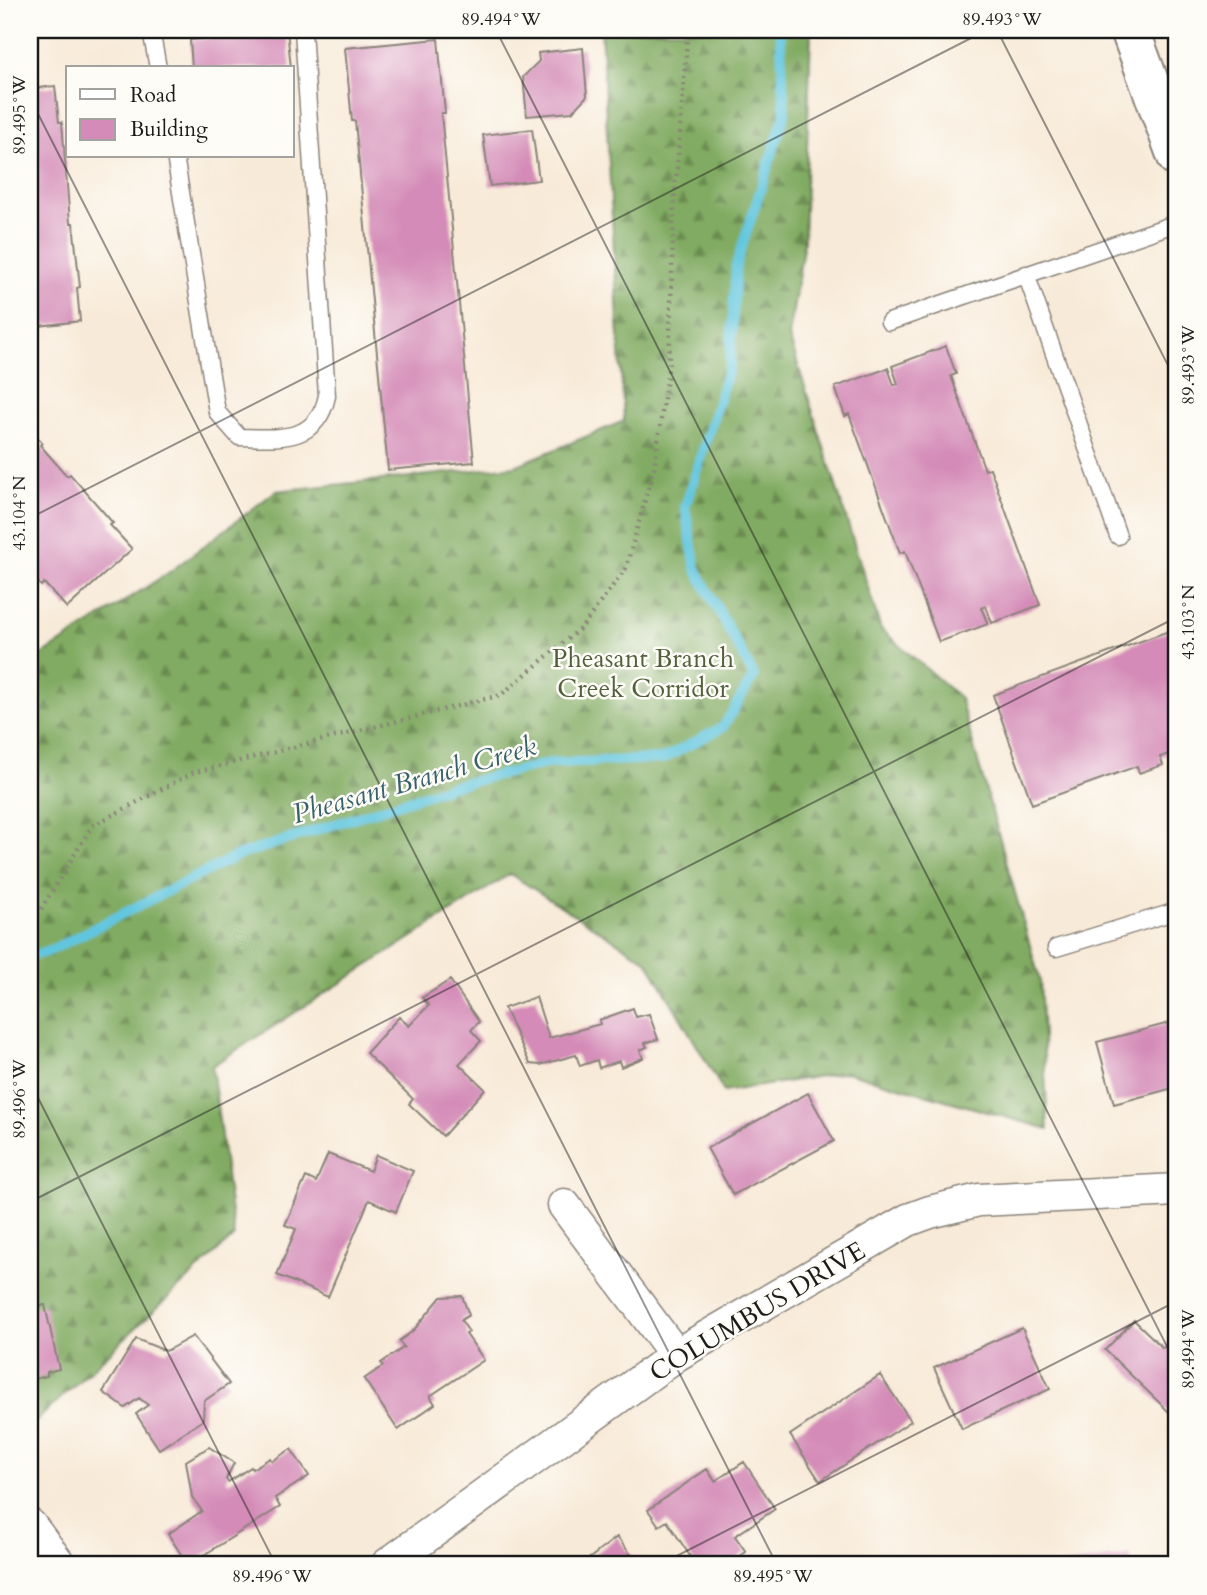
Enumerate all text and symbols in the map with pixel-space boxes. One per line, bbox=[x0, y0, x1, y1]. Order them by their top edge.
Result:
text: 89.494°W bbox=[461, 7, 541, 32]
text: 89.493°W bbox=[962, 7, 1042, 32]
legend bbox=[66, 66, 294, 158]
text: 89.495°W bbox=[7, 75, 32, 155]
text: Road bbox=[130, 81, 176, 110]
text: Building bbox=[130, 115, 208, 144]
text: 89.493°W bbox=[1176, 325, 1201, 405]
text: 43.104°N bbox=[7, 475, 32, 551]
text: 43.103°N bbox=[1176, 584, 1201, 660]
park label: Pheasant Branch Creek Corridor bbox=[552, 641, 734, 706]
water label: Pheasant Branch Creek bbox=[288, 727, 541, 833]
text: 89.496°W bbox=[7, 1059, 32, 1139]
street label: COLUMBUS DRIVE bbox=[643, 1233, 872, 1390]
text: 89.494°W bbox=[1176, 1309, 1201, 1389]
text: 89.496°W bbox=[232, 1564, 312, 1589]
text: 89.495°W bbox=[733, 1564, 813, 1589]

